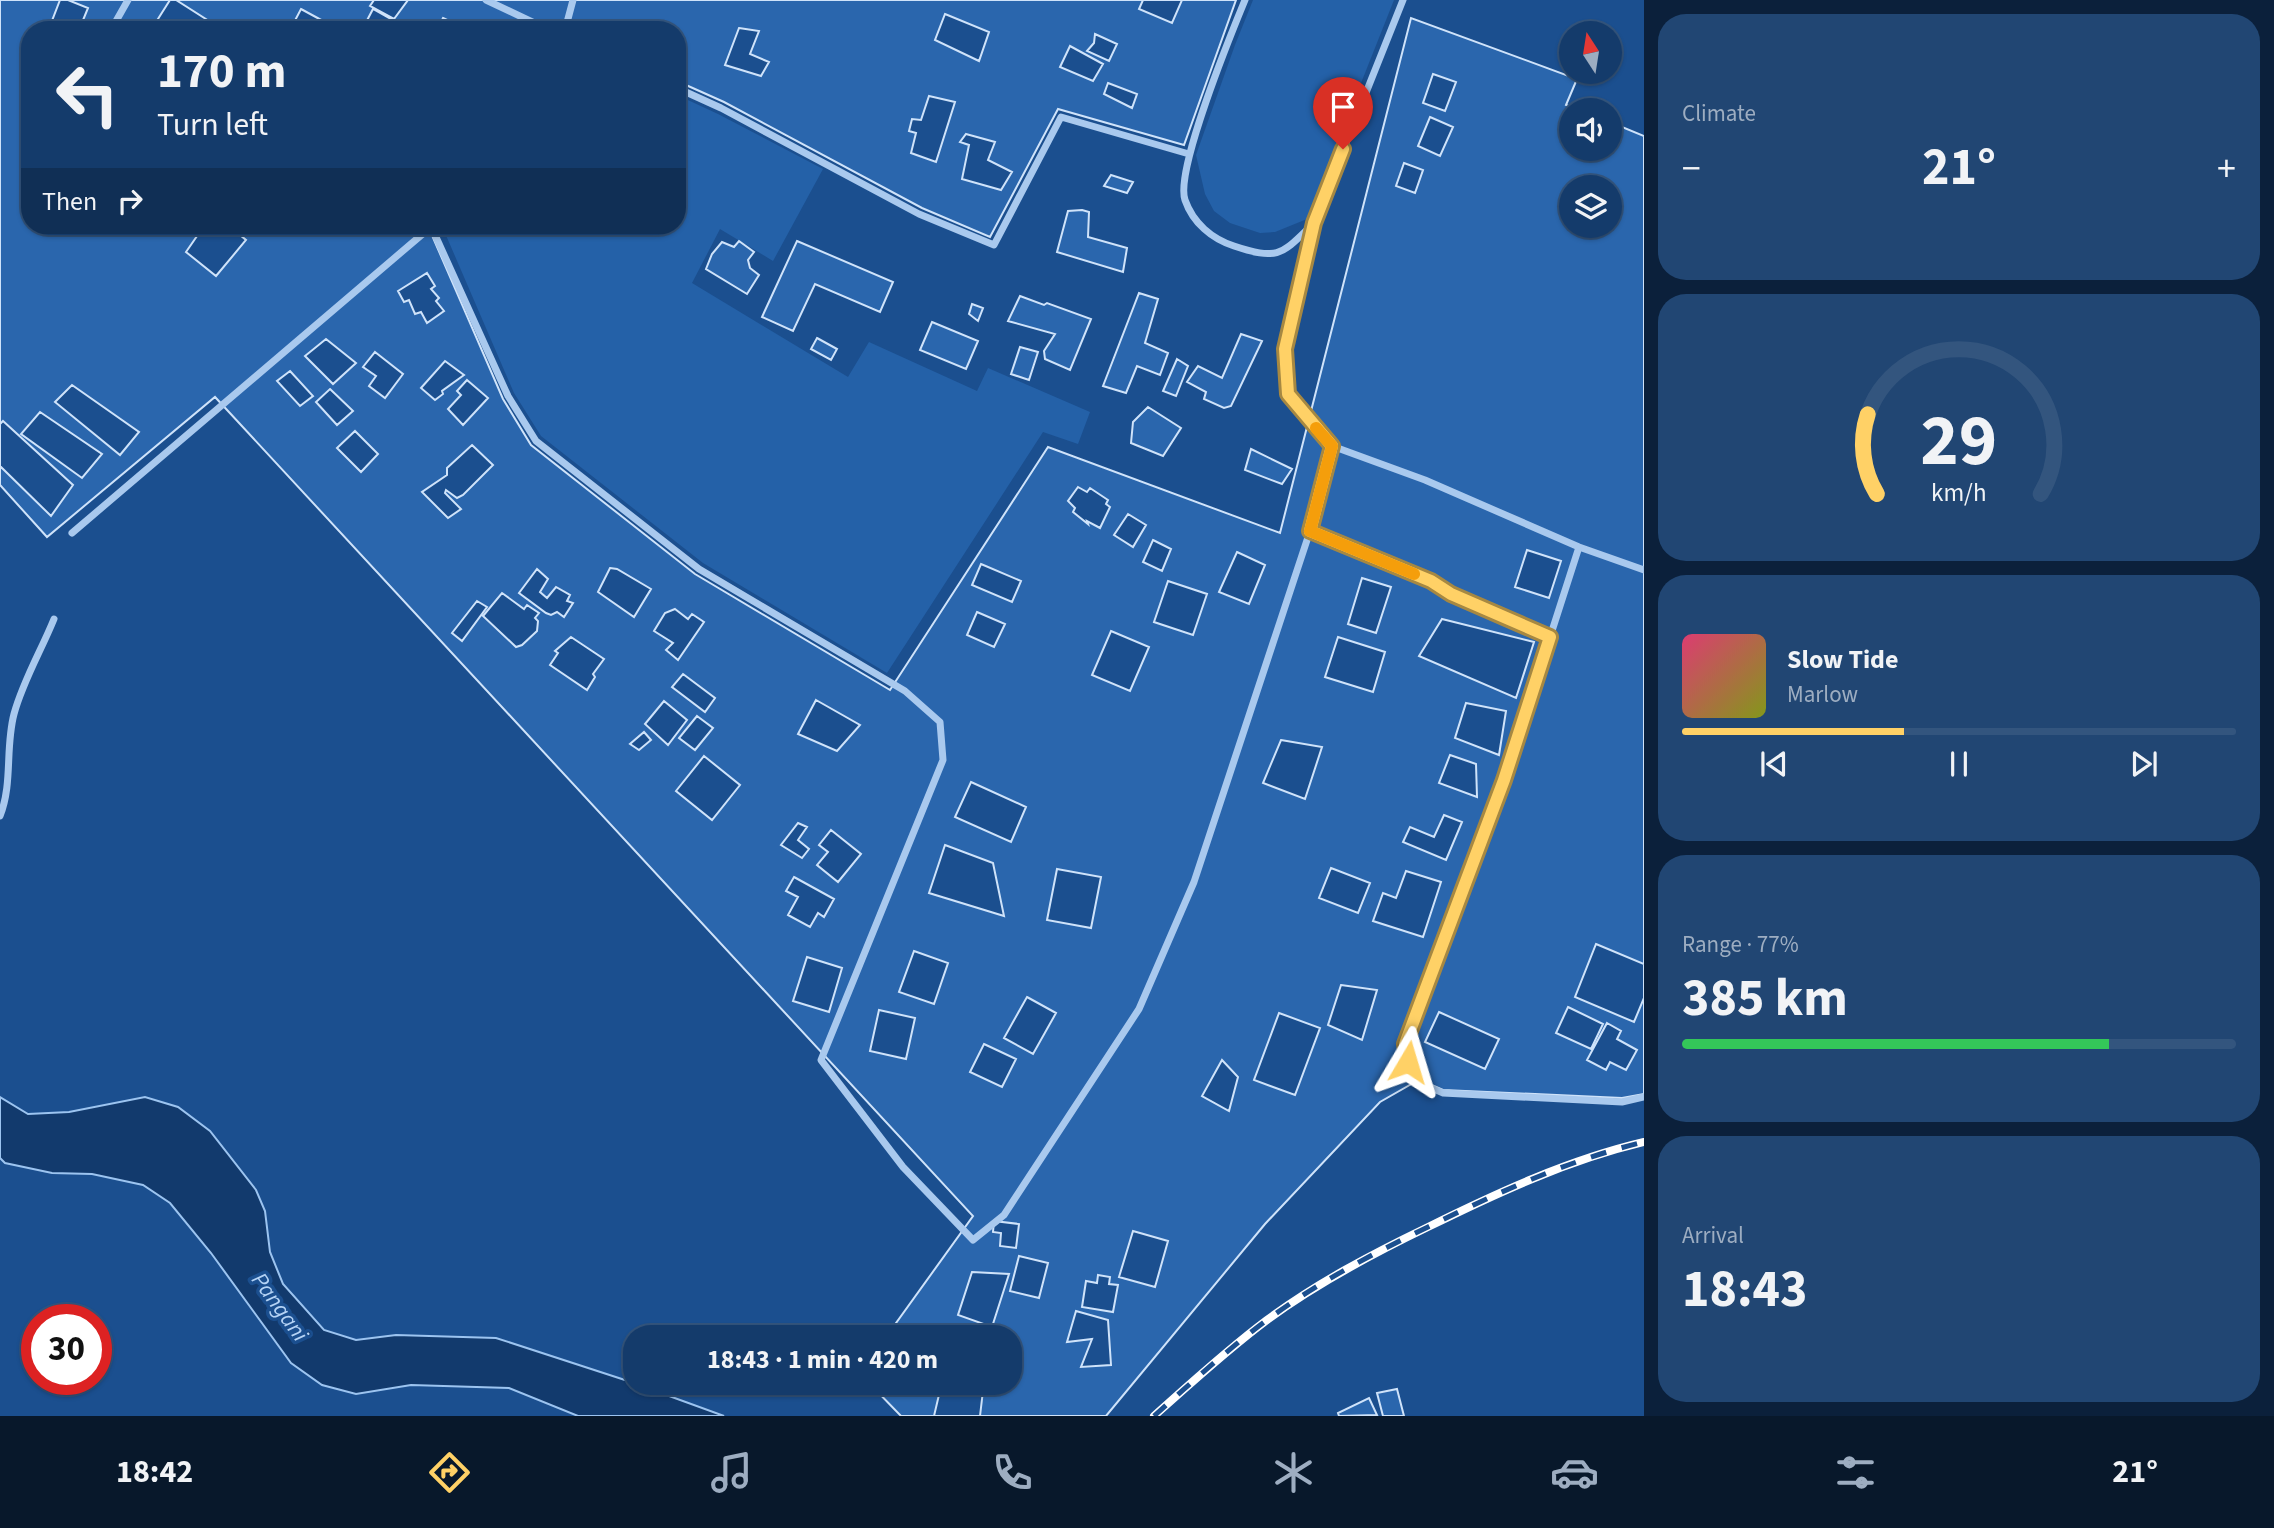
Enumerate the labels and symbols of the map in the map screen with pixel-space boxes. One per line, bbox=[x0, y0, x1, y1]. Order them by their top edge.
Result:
north arrow bbox=[1559, 21, 1622, 84]
pin bbox=[1313, 77, 1373, 149]
position arrow bbox=[1371, 1025, 1445, 1099]
water label: Pangani bbox=[244, 1265, 317, 1349]
speed limit sign: 30 bbox=[21, 1304, 112, 1395]

